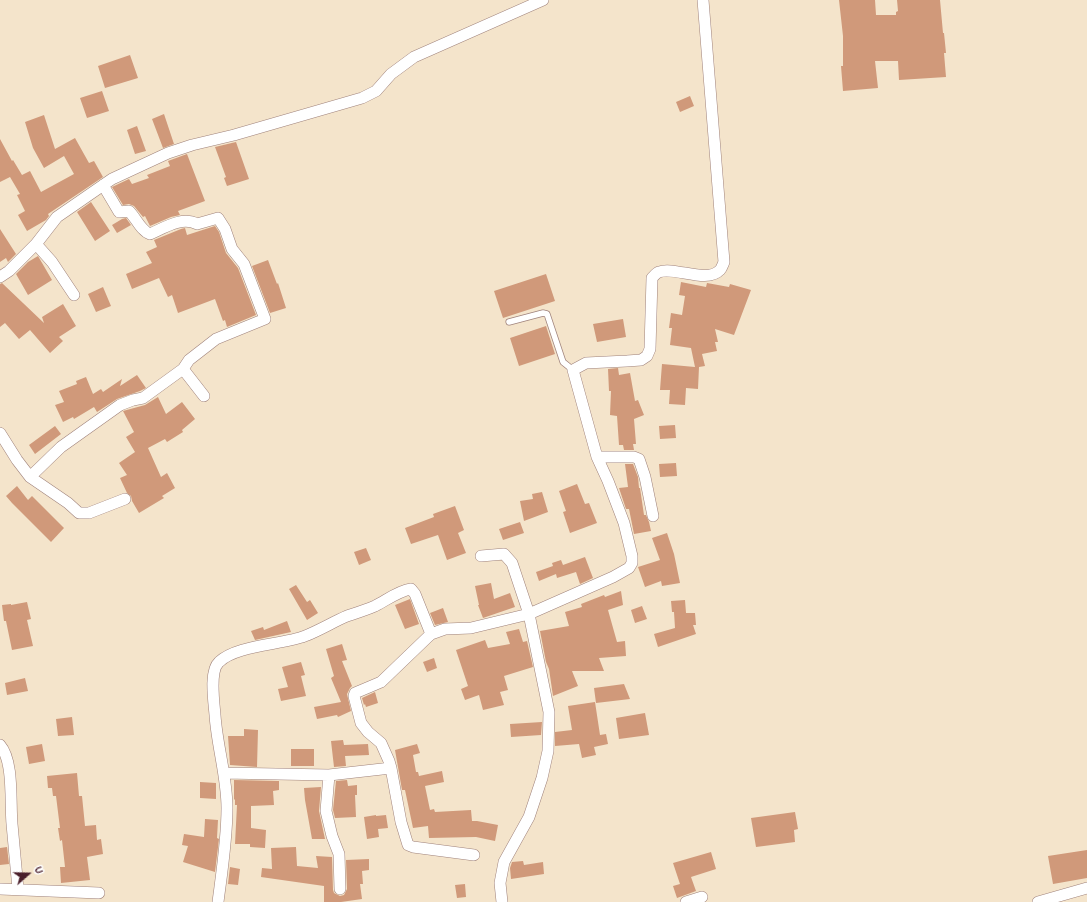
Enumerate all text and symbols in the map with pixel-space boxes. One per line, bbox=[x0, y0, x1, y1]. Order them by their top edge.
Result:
north arrow bbox=[8, 854, 48, 894]
text: U bbox=[32, 865, 47, 875]

